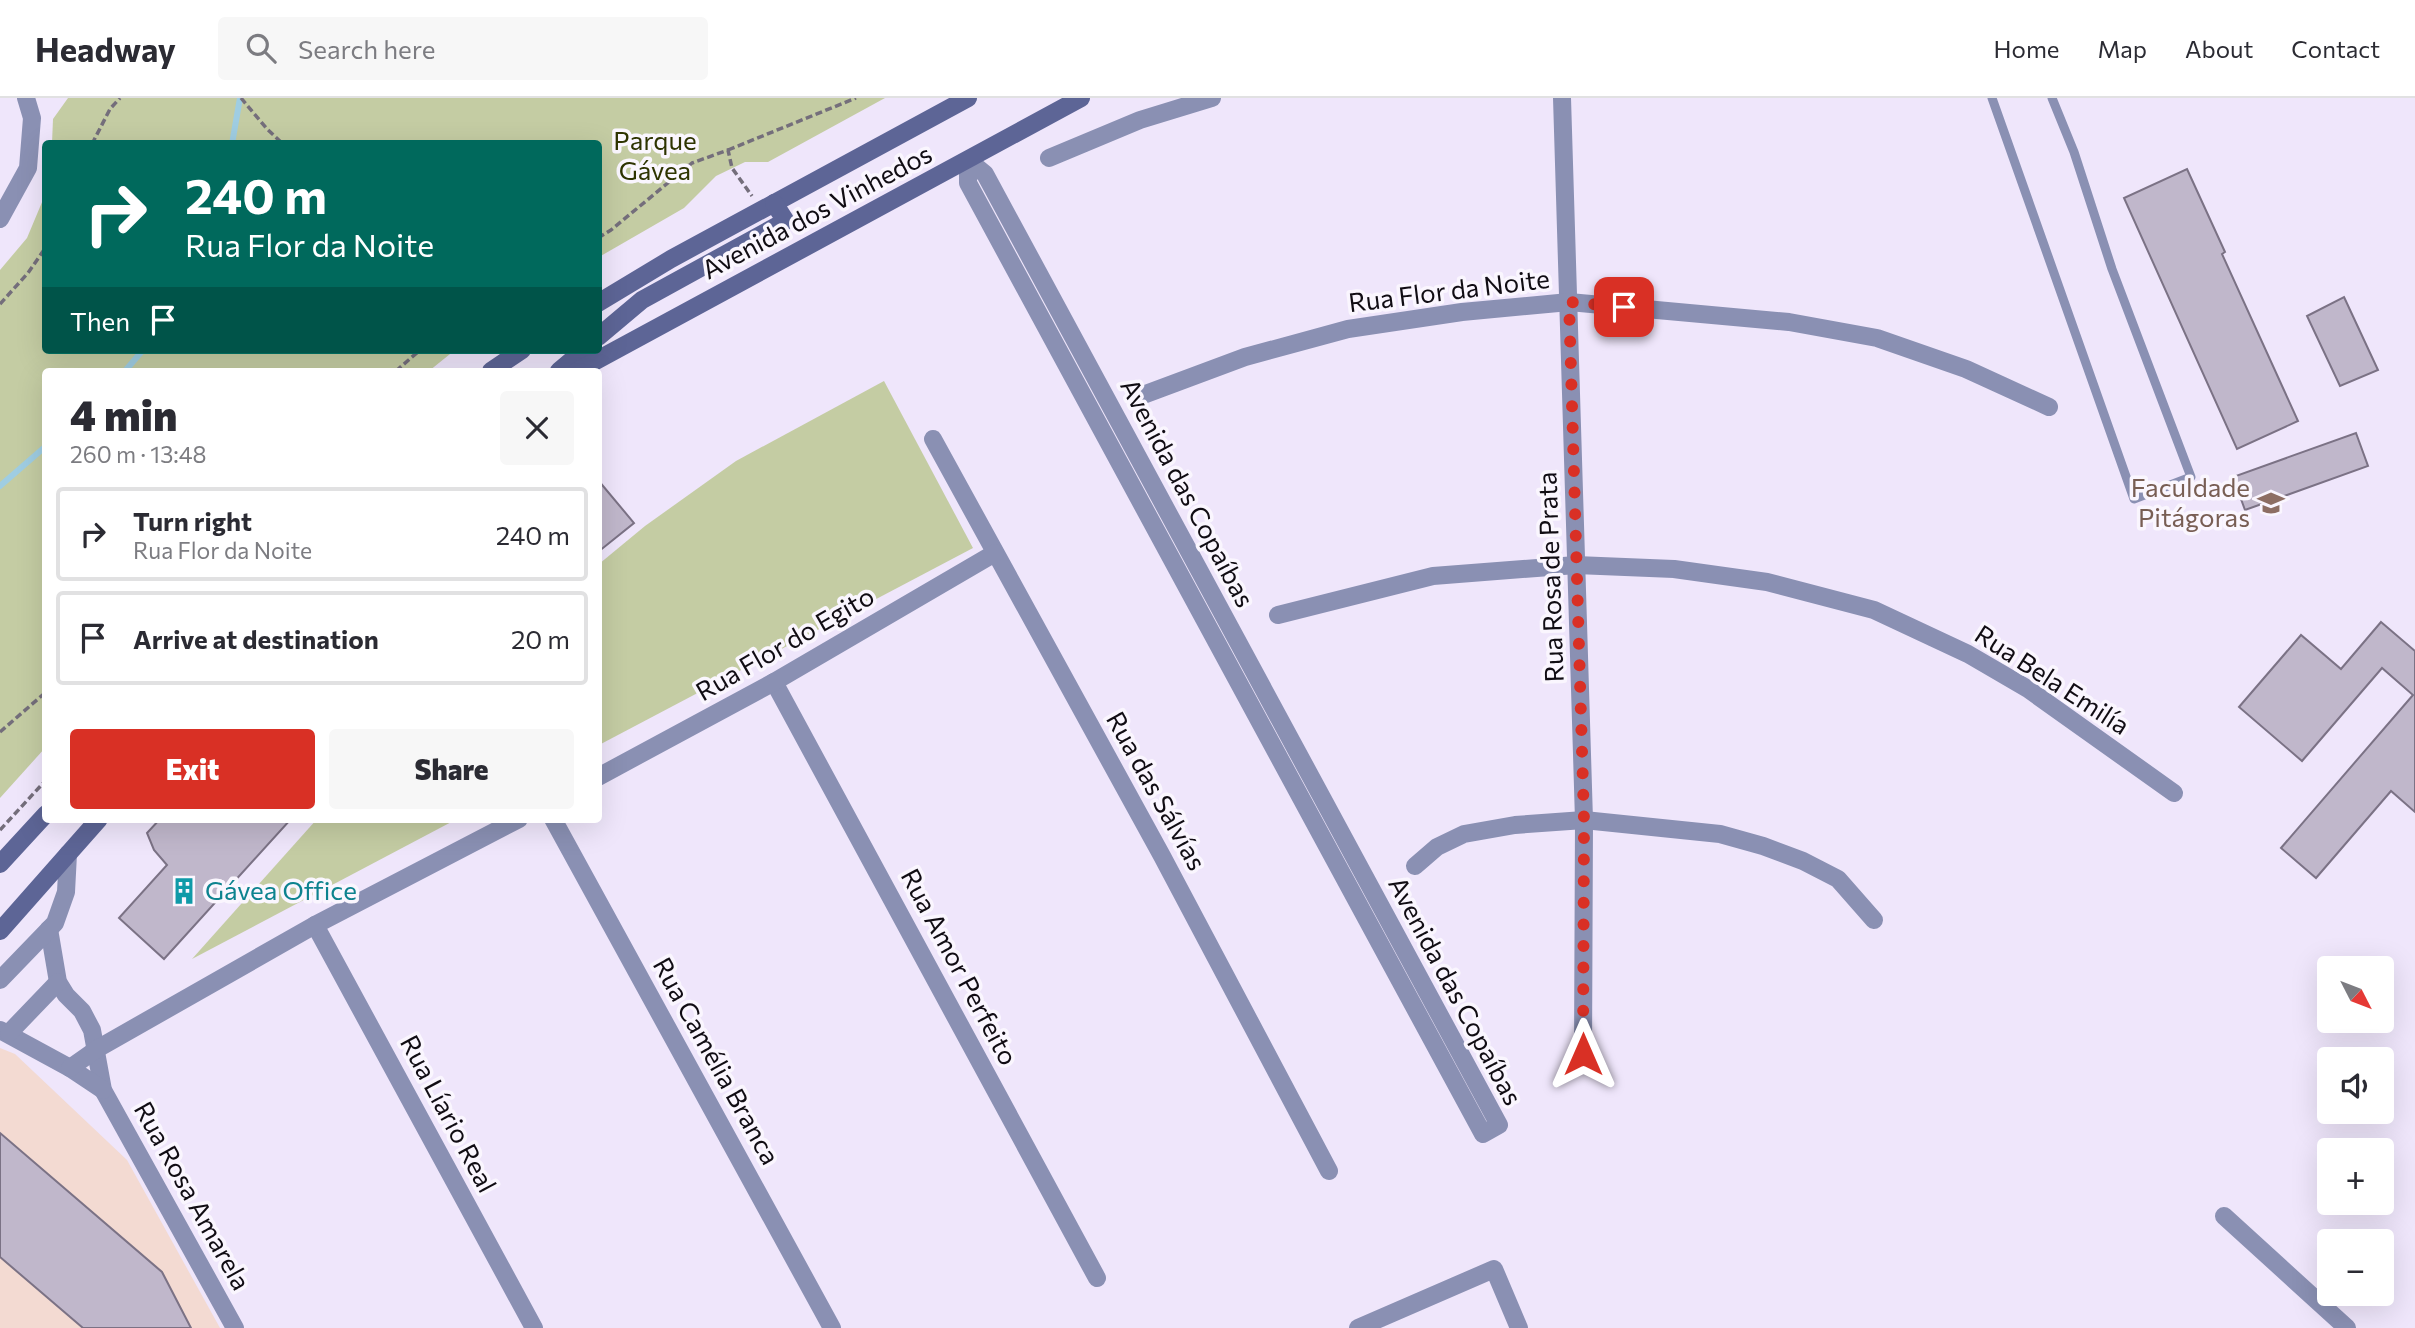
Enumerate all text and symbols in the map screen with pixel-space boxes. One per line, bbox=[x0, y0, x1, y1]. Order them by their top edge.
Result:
search box bbox=[218, 17, 708, 80]
text: Headway bbox=[35, 28, 176, 69]
icon: search bbox=[242, 29, 280, 67]
text: Search here bbox=[298, 33, 436, 64]
text: Home bbox=[1994, 34, 2060, 63]
text: Map bbox=[2098, 34, 2147, 63]
text: About bbox=[2185, 34, 2253, 63]
text: Contact bbox=[2291, 34, 2380, 63]
park label: Parque Gávea bbox=[613, 124, 697, 185]
street label: Avenida dos Vinhedos bbox=[696, 137, 937, 284]
text: 240 m bbox=[185, 164, 327, 224]
icon: right bbox=[70, 168, 161, 259]
text: Rua Flor da Noite bbox=[185, 224, 434, 264]
street label: Rua Flor da Noite bbox=[1346, 262, 1551, 317]
pin bbox=[1594, 277, 1654, 337]
icon: arrive bbox=[1605, 288, 1643, 326]
icon: arrive bbox=[144, 301, 182, 339]
text: Then bbox=[70, 305, 130, 336]
street label: Avenida das Copaíbas bbox=[1115, 373, 1262, 612]
text: 4 min bbox=[70, 388, 177, 440]
button: close bbox=[500, 391, 574, 465]
text: 260 m · 13:48 bbox=[70, 440, 207, 468]
street label: Rua Rosa de Prata bbox=[1530, 471, 1569, 683]
place label: Faculdade Pitágoras bbox=[2131, 471, 2250, 532]
school or university icon: Faculdade Pitágoras bbox=[2256, 488, 2286, 518]
text: Turn right bbox=[133, 505, 252, 536]
icon: right bbox=[74, 515, 112, 553]
text: 240 m bbox=[496, 519, 570, 550]
text: Rua Flor da Noite bbox=[133, 536, 312, 564]
street label: Rua Flor do Egito bbox=[690, 579, 879, 706]
street label: Rua Bela Emilía bbox=[1970, 617, 2136, 740]
icon: arrive bbox=[74, 619, 112, 657]
text: Arrive at destination bbox=[133, 623, 379, 654]
text: 20 m bbox=[511, 623, 570, 654]
street label: Rua das Sálvías bbox=[1101, 706, 1214, 875]
button: Exit bbox=[70, 729, 315, 809]
button: Share bbox=[329, 729, 574, 809]
street label: Rua Amor Perfeito bbox=[895, 863, 1025, 1070]
street label: Avenida das Copaíbas bbox=[1383, 871, 1530, 1110]
place label: Gávea Office bbox=[205, 874, 357, 905]
building icon: Gávea Office bbox=[169, 876, 199, 906]
street label: Rua Camélia Branca bbox=[648, 951, 787, 1169]
north arrow bbox=[2317, 956, 2394, 1032]
map controls bbox=[2317, 956, 2394, 1306]
position arrow bbox=[1546, 1017, 1620, 1091]
street label: Rua Líario Real bbox=[395, 1029, 504, 1197]
button: sound bbox=[2317, 1047, 2394, 1124]
street label: Rua Rosa Amarela bbox=[129, 1096, 258, 1295]
button: + bbox=[2317, 1138, 2394, 1215]
button: − bbox=[2317, 1229, 2394, 1306]

